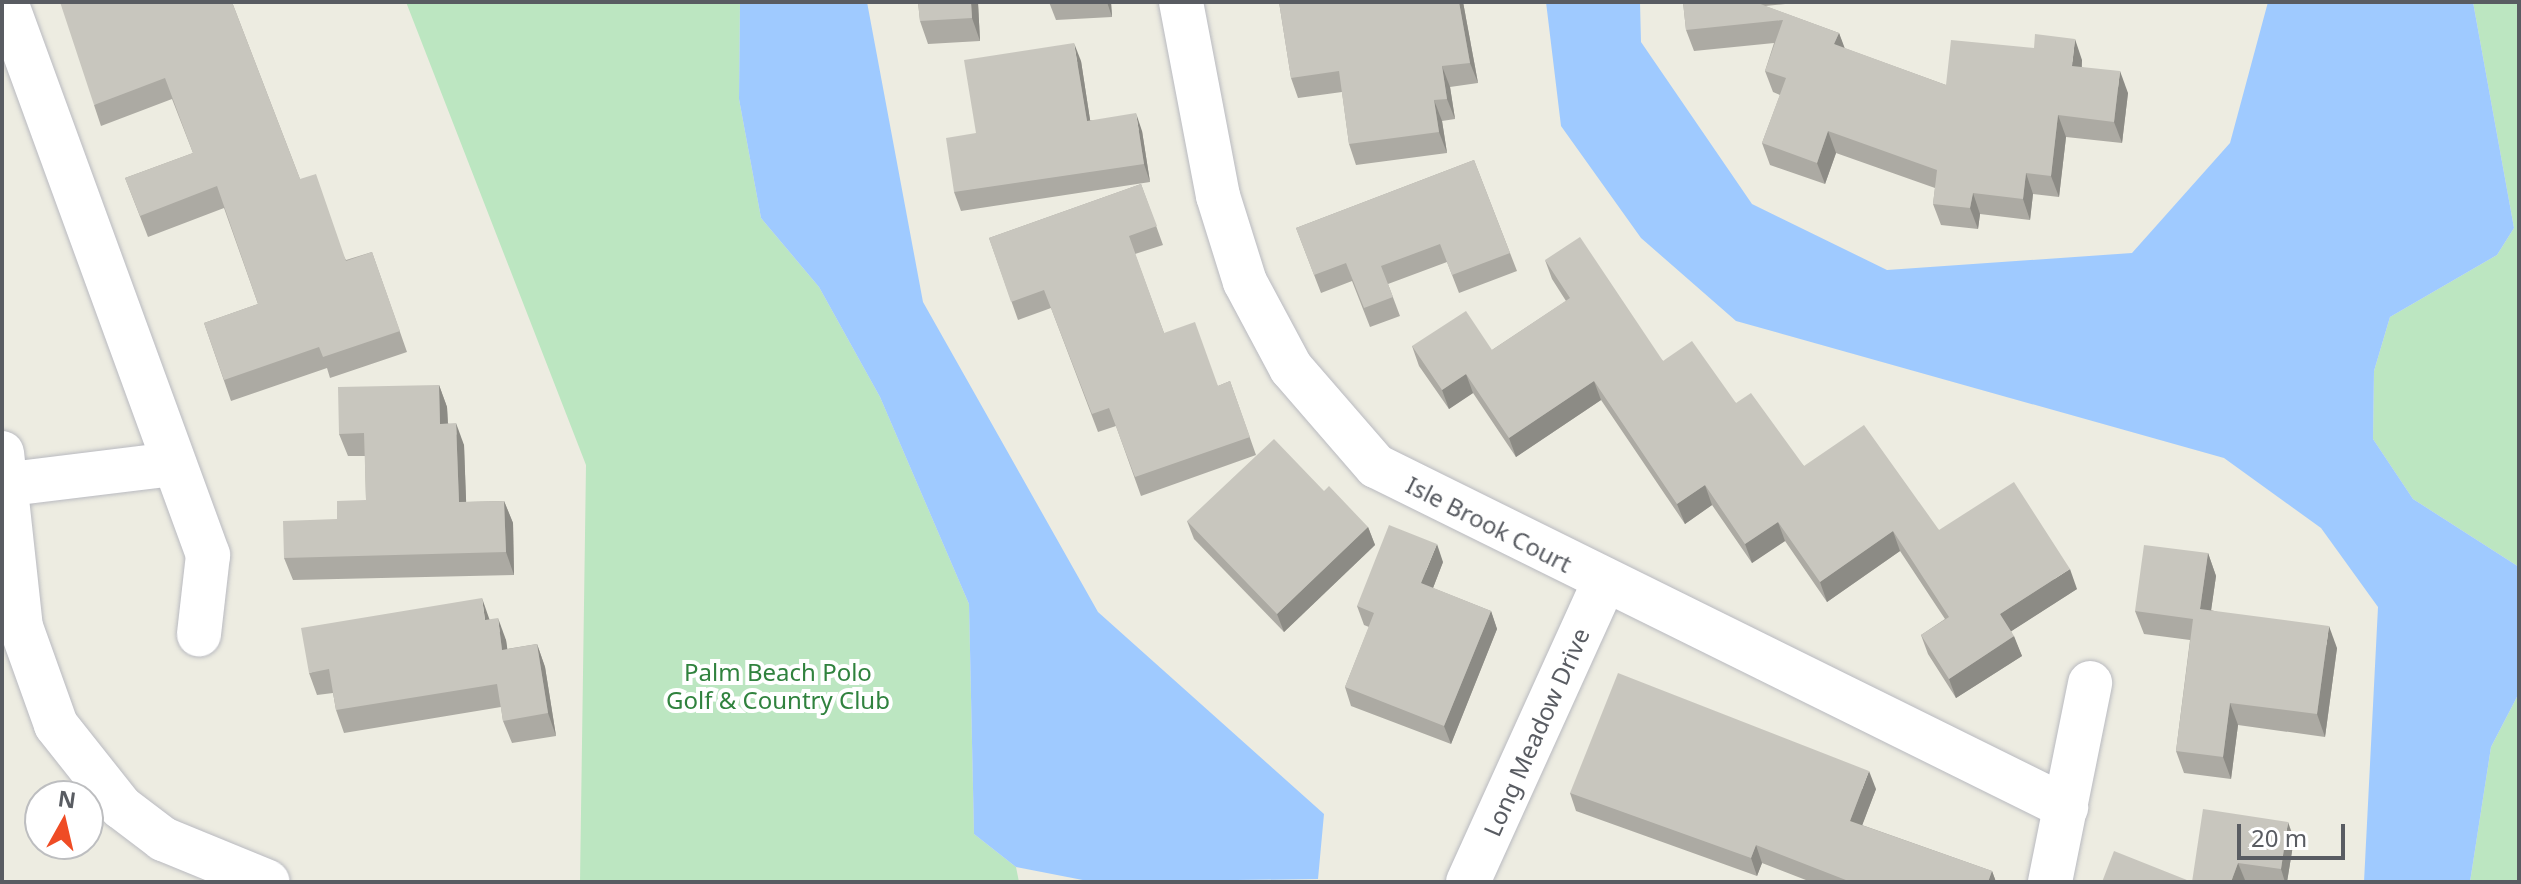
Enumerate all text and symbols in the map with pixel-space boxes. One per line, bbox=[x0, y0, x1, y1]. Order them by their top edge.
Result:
street label: Isle Brook Court bbox=[1401, 470, 1577, 578]
street label: Long Meadow Drive bbox=[1477, 623, 1595, 841]
park label: Palm Beach Polo Golf & Country Club bbox=[666, 658, 890, 714]
north arrow bbox=[24, 780, 104, 860]
text: N bbox=[56, 782, 78, 814]
scale bar bbox=[2241, 808, 2349, 858]
text: 20 m bbox=[2251, 821, 2307, 854]

